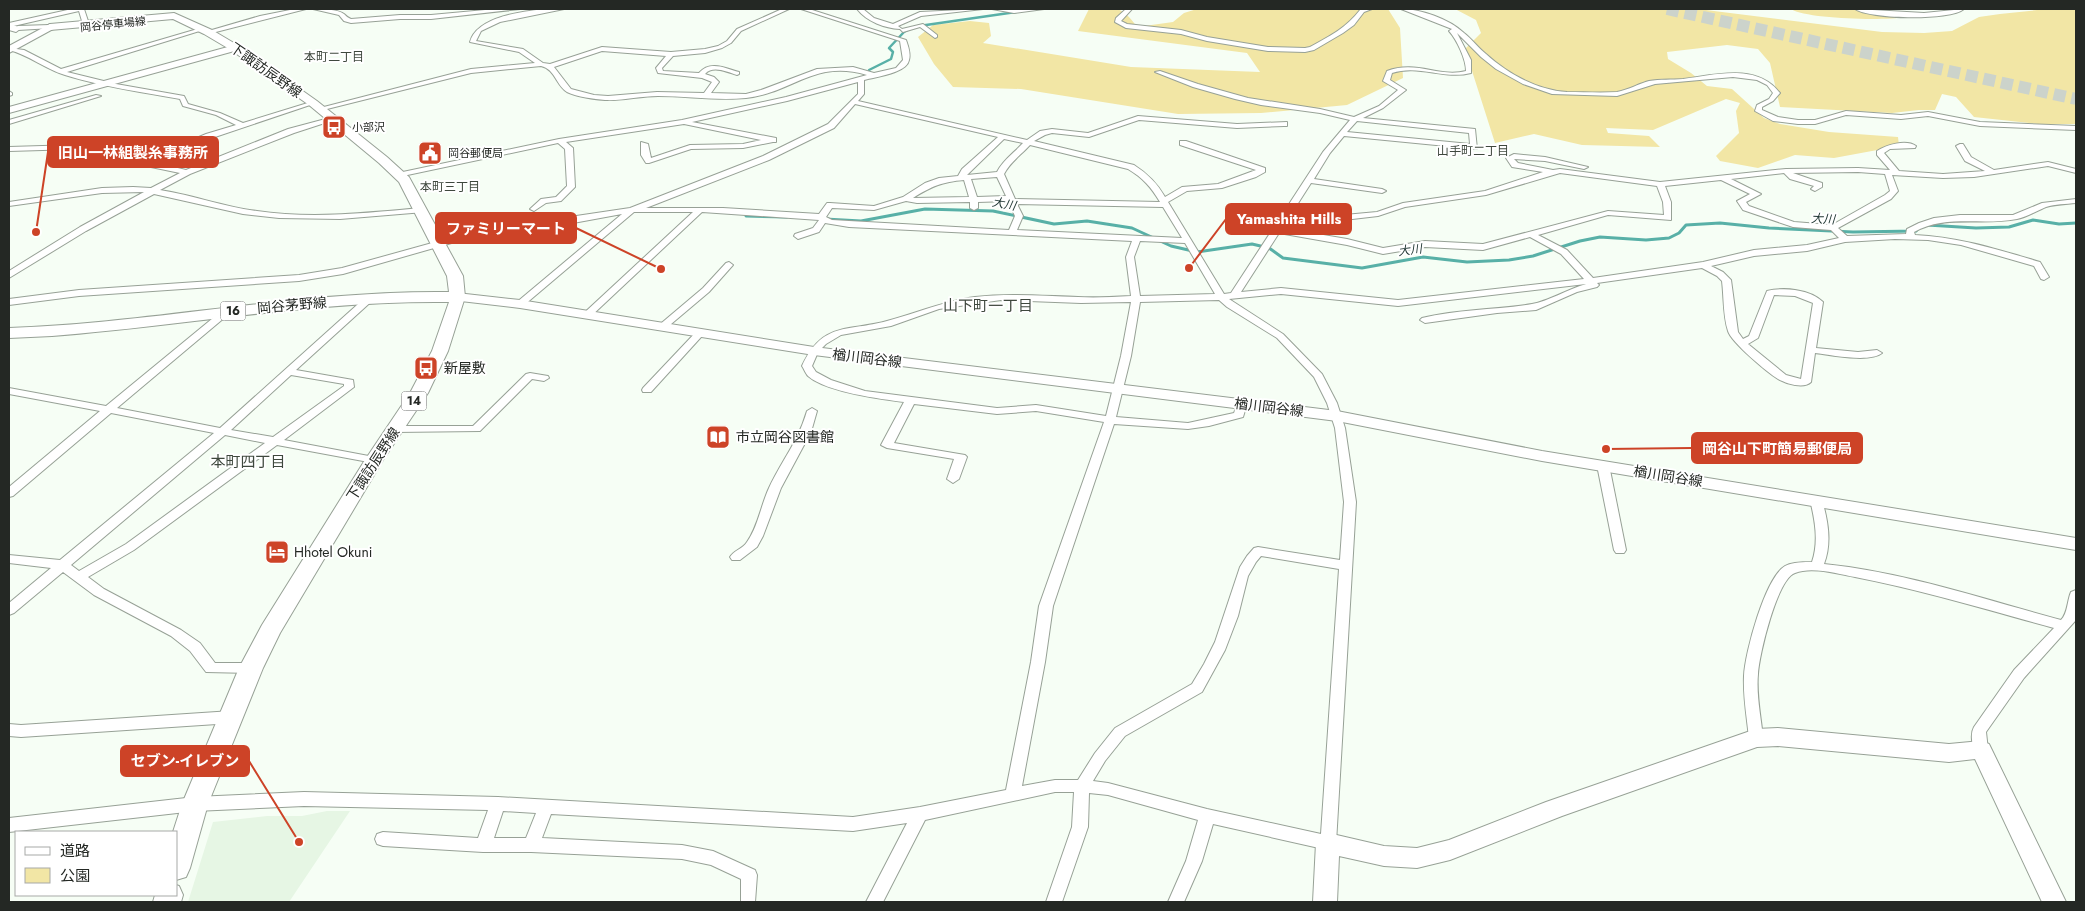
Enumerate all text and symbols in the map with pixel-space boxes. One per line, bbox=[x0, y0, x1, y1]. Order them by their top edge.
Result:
street label: 岡谷停車場線 bbox=[79, 13, 147, 35]
street label: 下諏訪辰野線 bbox=[226, 38, 306, 102]
district label: 本町二丁目 bbox=[304, 48, 364, 66]
bus stop icon: 小部沢 bbox=[321, 114, 347, 140]
place label: 小部沢 bbox=[352, 119, 385, 135]
callout: 旧山一林組製糸事務所 bbox=[48, 137, 218, 167]
public building icon: 岡谷郵便局 bbox=[417, 140, 443, 166]
text: 旧山一林組製糸事務所 bbox=[58, 142, 208, 164]
district label: 山手町二丁目 bbox=[1437, 142, 1509, 160]
place label: 岡谷郵便局 bbox=[448, 145, 503, 161]
district label: 本町三丁目 bbox=[420, 178, 480, 196]
water label: 大川 bbox=[991, 193, 1019, 215]
callout: Yamashita Hills bbox=[1226, 204, 1351, 234]
text: Yamashita Hills bbox=[1236, 208, 1341, 230]
water label: 大川 bbox=[1811, 209, 1837, 229]
callout: ファミリーマート bbox=[436, 213, 576, 243]
text: ファミリーマート bbox=[446, 218, 566, 240]
water label: 大川 bbox=[1397, 239, 1425, 260]
street label: 岡谷茅野線 bbox=[256, 292, 328, 318]
district label: 山下町一丁目 bbox=[943, 295, 1033, 317]
road number: 16 bbox=[220, 302, 246, 321]
street label: 楢川岡谷線 bbox=[831, 344, 903, 372]
bus stop icon: 新屋敷 bbox=[413, 355, 439, 381]
place label: 新屋敷 bbox=[444, 358, 486, 378]
road number: 14 bbox=[402, 392, 426, 411]
street label: 楢川岡谷線 bbox=[1233, 393, 1305, 421]
street label: 下諏訪辰野線 bbox=[342, 423, 404, 505]
library icon: 市立岡谷図書館 bbox=[705, 424, 731, 450]
place label: 市立岡谷図書館 bbox=[736, 427, 834, 447]
callout: 岡谷山下町簡易郵便局 bbox=[1692, 433, 1862, 463]
text: 岡谷山下町簡易郵便局 bbox=[1702, 438, 1852, 460]
district label: 本町四丁目 bbox=[210, 451, 286, 473]
street label: 楢川岡谷線 bbox=[1632, 461, 1704, 491]
hotel icon: Hhotel Okuni bbox=[264, 539, 290, 565]
place label: Hhotel Okuni bbox=[294, 542, 372, 562]
callout: セブン-イレブン bbox=[121, 746, 249, 776]
text: セブン-イレブン bbox=[131, 750, 239, 772]
legend bbox=[15, 831, 178, 896]
text: 道路 bbox=[60, 840, 90, 862]
text: 公園 bbox=[60, 865, 90, 887]

